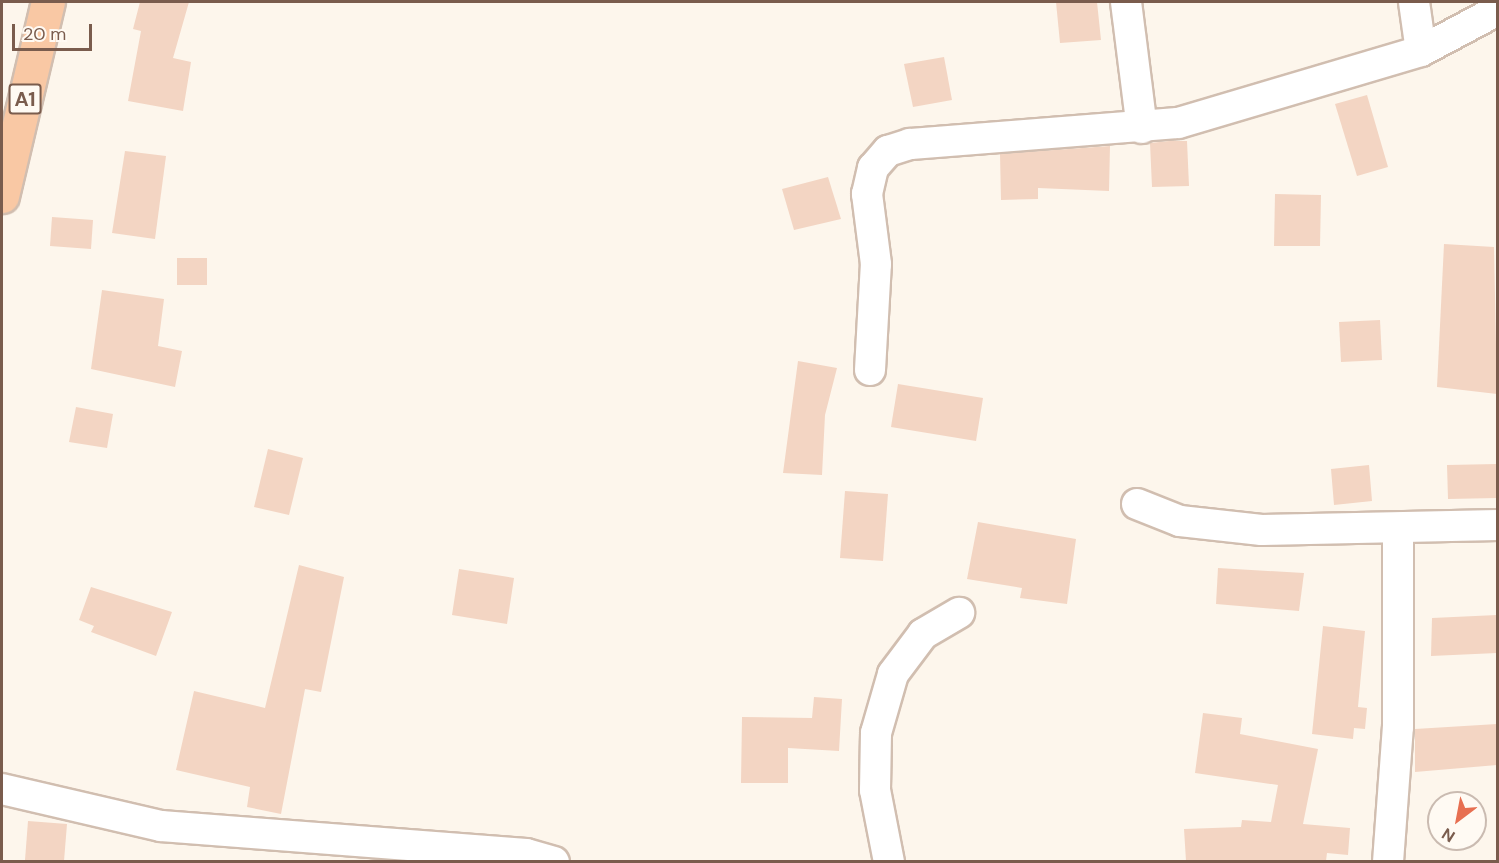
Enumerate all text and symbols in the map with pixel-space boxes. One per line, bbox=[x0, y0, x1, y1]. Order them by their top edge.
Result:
scale bar bbox=[15, 12, 94, 50]
text: 20 m bbox=[23, 22, 66, 46]
road number: A1 bbox=[9, 82, 42, 116]
north arrow bbox=[1427, 791, 1487, 851]
text: N bbox=[1438, 823, 1459, 847]

